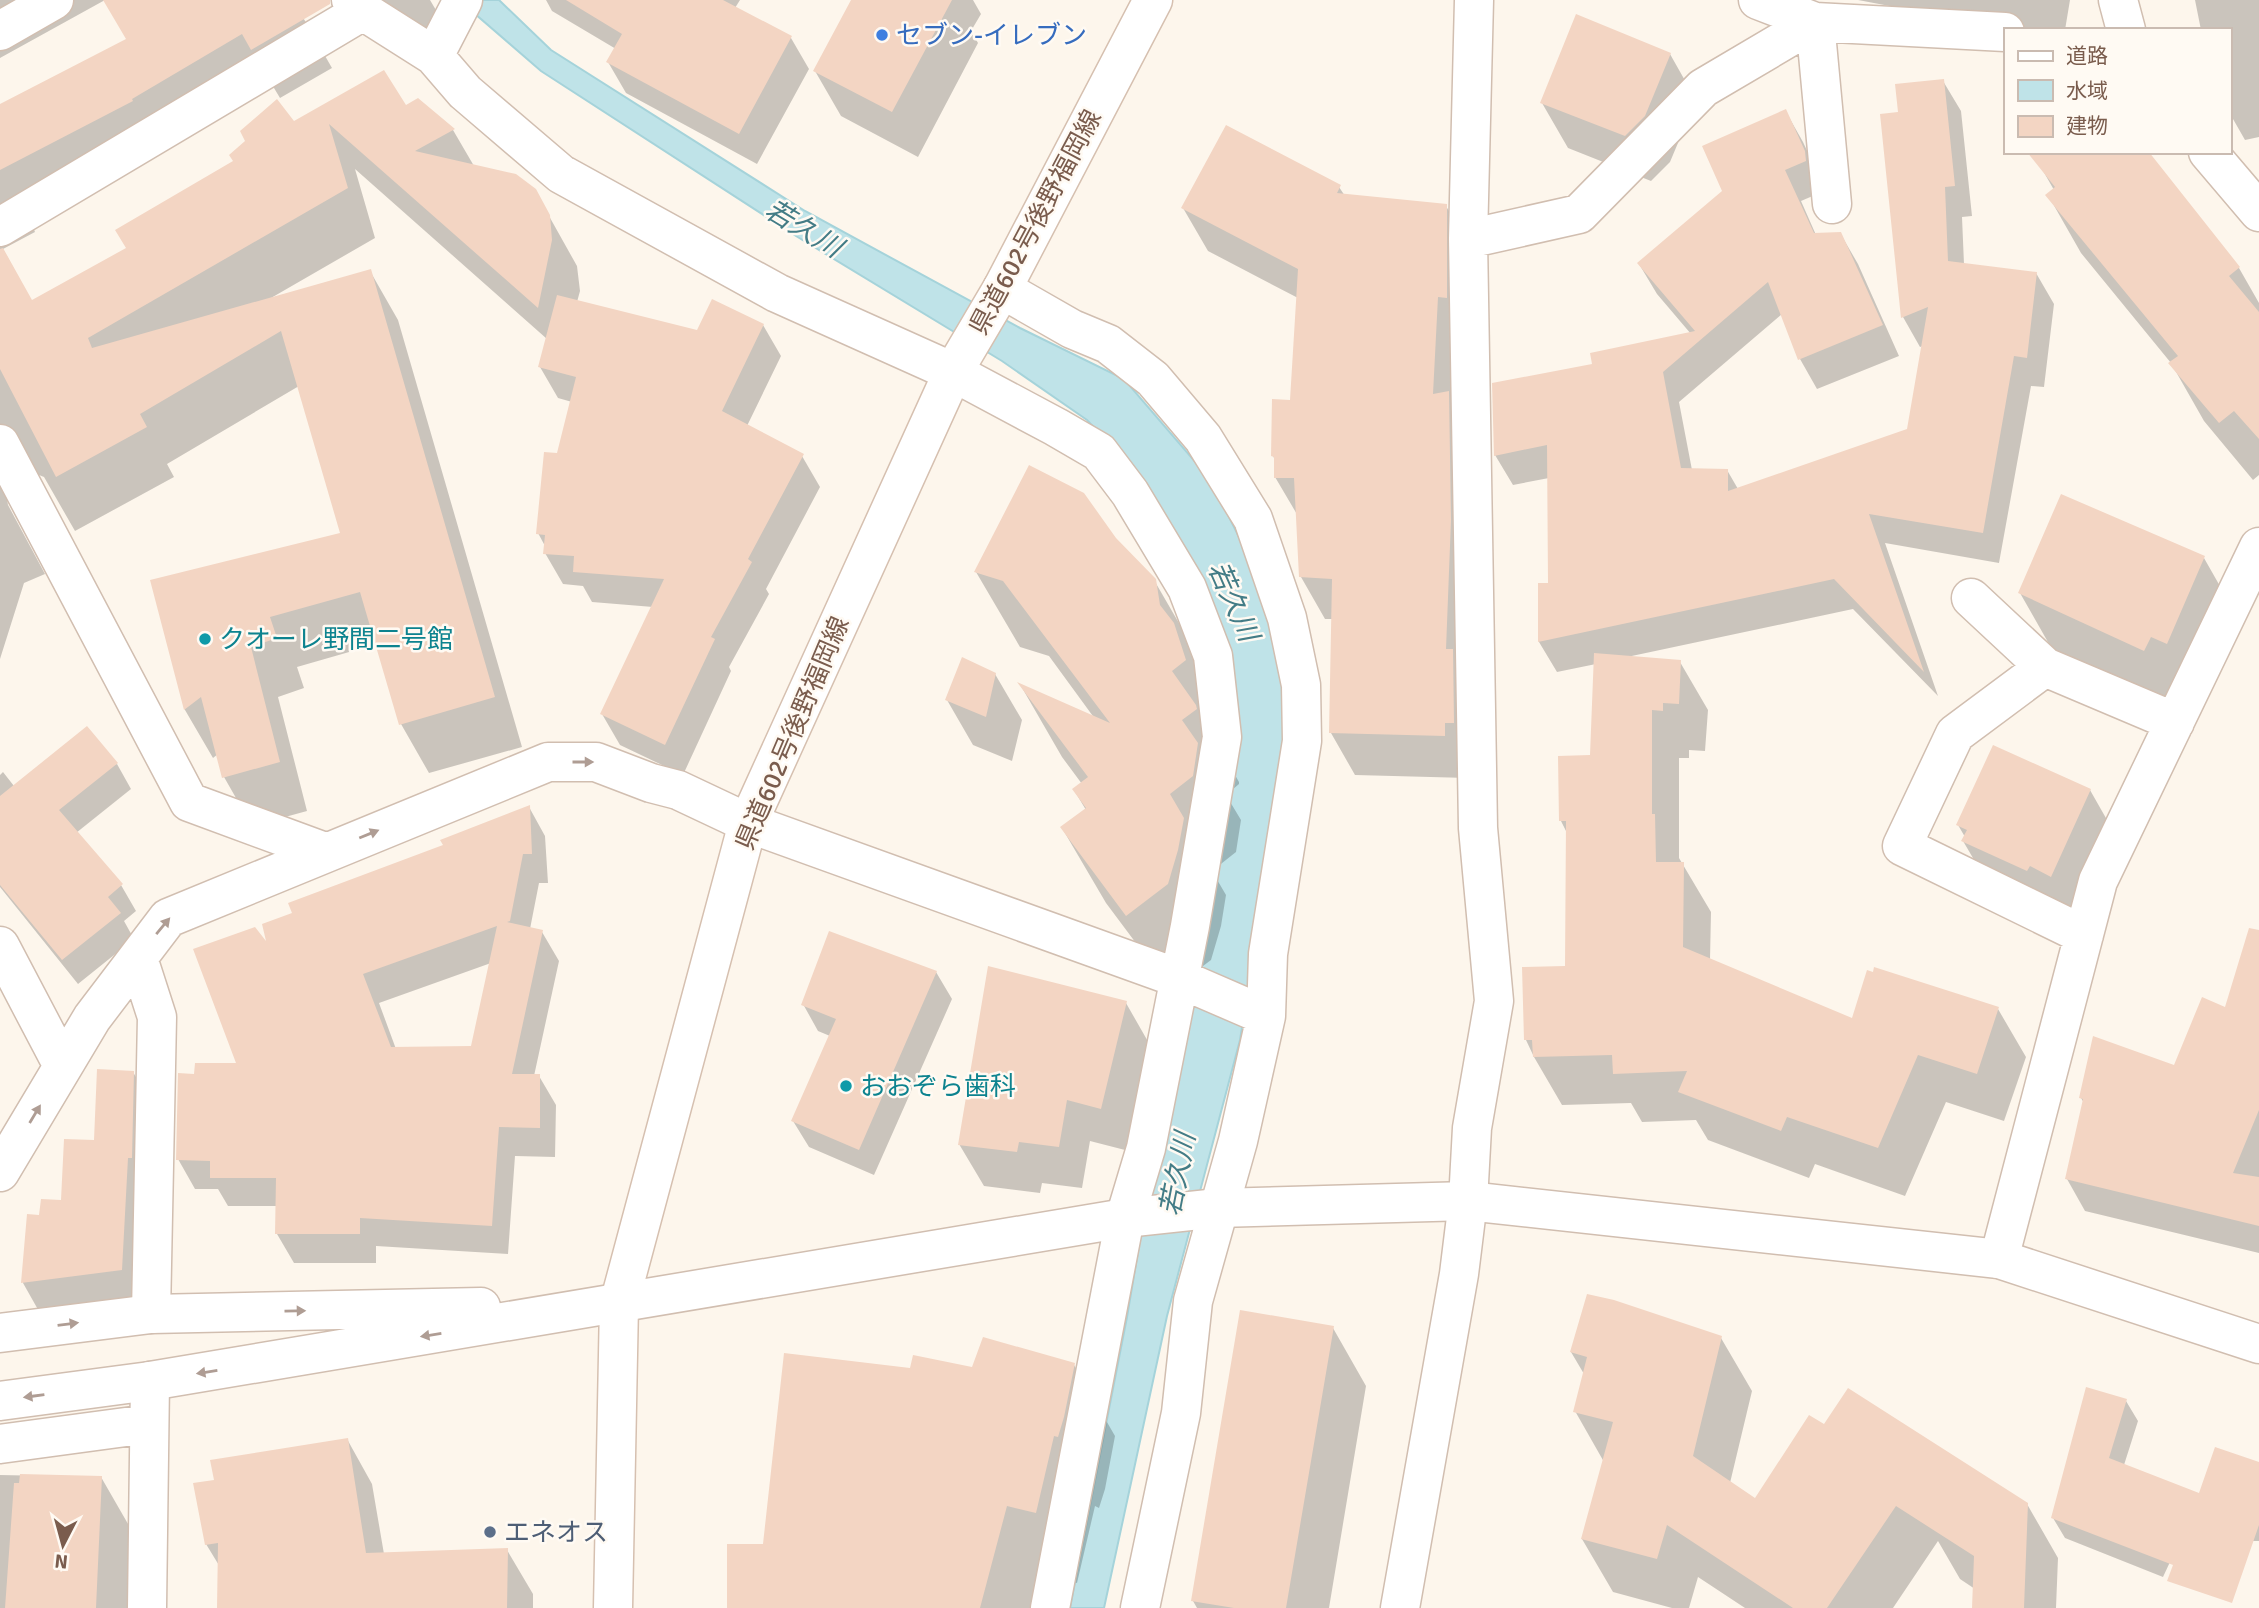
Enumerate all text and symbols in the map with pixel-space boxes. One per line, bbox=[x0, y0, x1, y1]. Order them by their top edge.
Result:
place label: セブン-イレブン bbox=[896, 20, 1087, 52]
marker: セブン-イレブン bbox=[874, 27, 890, 43]
legend bbox=[2004, 28, 2231, 154]
text: 道路 bbox=[2066, 43, 2108, 69]
text: 水域 bbox=[2066, 78, 2108, 104]
street label: 県道602号後野福岡線 bbox=[963, 105, 1109, 340]
text: 建物 bbox=[2066, 113, 2108, 139]
water label: 若久川 bbox=[759, 193, 851, 267]
water label: 若久川 bbox=[1200, 556, 1267, 649]
street label: 県道602号後野福岡線 bbox=[729, 612, 857, 855]
place label: クオーレ野間二号館 bbox=[219, 624, 453, 656]
marker: クオーレ野間二号館 bbox=[197, 631, 213, 647]
one-way arrow bbox=[572, 756, 594, 768]
one-way arrow bbox=[359, 829, 380, 840]
one-way arrow bbox=[155, 918, 170, 935]
place label: おおぞら歯科 bbox=[860, 1071, 1016, 1103]
marker: おおぞら歯科 bbox=[838, 1078, 854, 1094]
one-way arrow bbox=[29, 1104, 41, 1123]
water label: 若久川 bbox=[1153, 1127, 1203, 1219]
one-way arrow bbox=[284, 1305, 306, 1316]
one-way arrow bbox=[57, 1319, 79, 1330]
one-way arrow bbox=[420, 1330, 442, 1341]
one-way arrow bbox=[195, 1367, 217, 1378]
one-way arrow bbox=[23, 1391, 45, 1402]
north arrow bbox=[28, 1510, 98, 1580]
place label: エネオス bbox=[504, 1517, 608, 1549]
marker: エネオス bbox=[482, 1524, 498, 1540]
text: N bbox=[54, 1548, 69, 1574]

